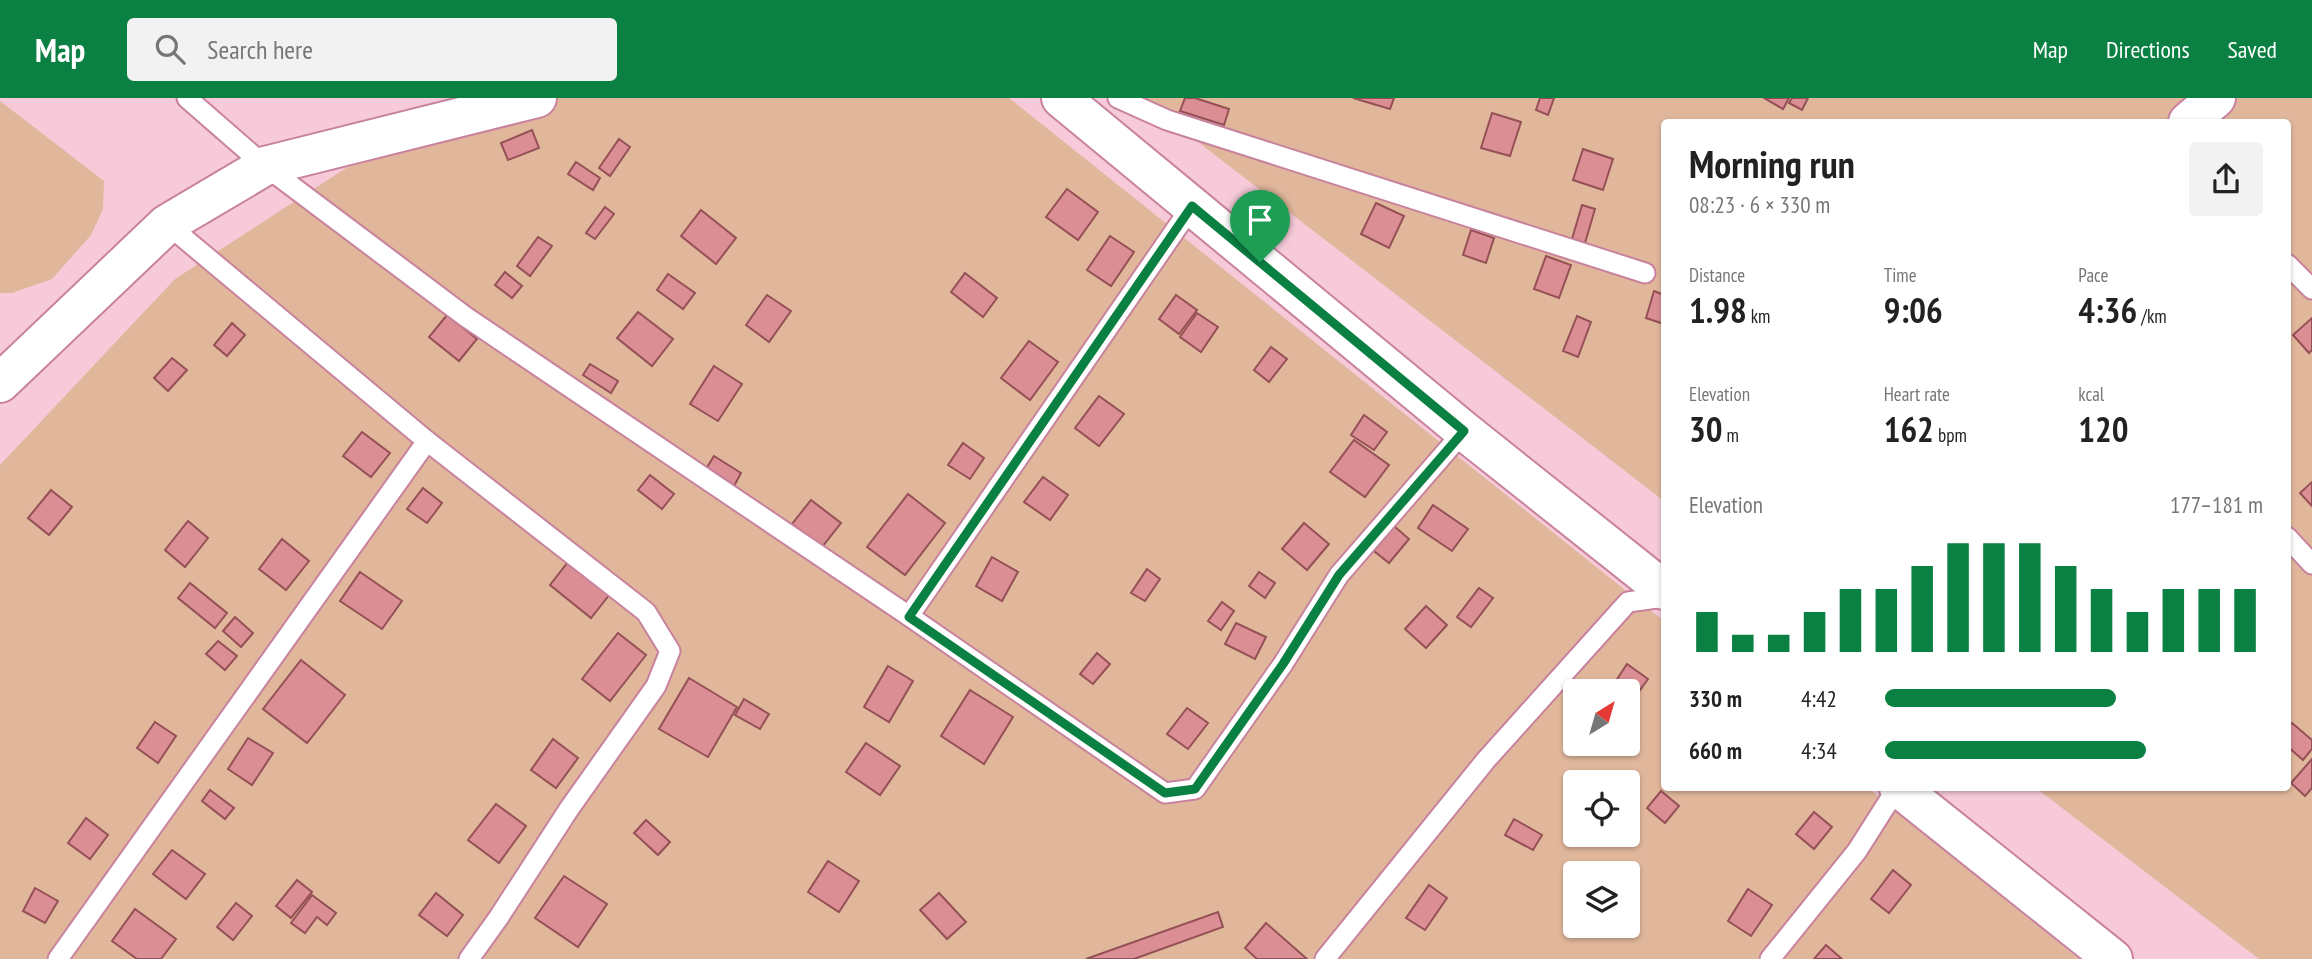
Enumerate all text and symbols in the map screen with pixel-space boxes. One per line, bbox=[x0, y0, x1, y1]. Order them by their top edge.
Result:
search box bbox=[127, 18, 617, 81]
text: Map bbox=[35, 28, 85, 71]
icon: search bbox=[151, 30, 189, 68]
text: Search here bbox=[207, 33, 313, 66]
text: Map bbox=[2033, 34, 2068, 65]
text: Directions bbox=[2106, 34, 2190, 65]
text: Saved bbox=[2228, 34, 2277, 65]
text: Morning run bbox=[1689, 139, 1855, 188]
button: share bbox=[2189, 142, 2263, 216]
pin bbox=[1230, 190, 1290, 262]
text: 08:23 · 6 × 330 m bbox=[1689, 190, 1830, 219]
icon: arrive bbox=[1241, 201, 1279, 239]
text: Distance bbox=[1689, 263, 1745, 287]
text: Time bbox=[1884, 263, 1917, 287]
text: Pace bbox=[2078, 263, 2108, 287]
text: 1.98 bbox=[1689, 287, 1747, 333]
text: 9:06 bbox=[1884, 287, 1943, 333]
text: 4:36 bbox=[2078, 287, 2137, 333]
text: km bbox=[1747, 304, 1770, 328]
text: /km bbox=[2137, 304, 2167, 328]
text: Elevation bbox=[1689, 382, 1750, 406]
text: Heart rate bbox=[1884, 382, 1950, 406]
text: kcal bbox=[2078, 382, 2104, 406]
text: 30 bbox=[1689, 406, 1722, 452]
text: 162 bbox=[1884, 406, 1934, 452]
text: 120 bbox=[2078, 406, 2129, 452]
text: m bbox=[1722, 423, 1739, 447]
text: bpm bbox=[1934, 423, 1967, 447]
text: Elevation bbox=[1689, 490, 1763, 519]
text: 177–181 m bbox=[2170, 490, 2263, 519]
north arrow bbox=[1563, 679, 1640, 756]
map controls bbox=[1563, 679, 1640, 938]
text: 330 m bbox=[1689, 684, 1742, 713]
text: 4:42 bbox=[1801, 684, 1837, 713]
text: 660 m bbox=[1689, 736, 1742, 765]
text: 4:34 bbox=[1801, 736, 1837, 765]
button: locate bbox=[1563, 770, 1640, 847]
button: layers bbox=[1563, 861, 1640, 938]

